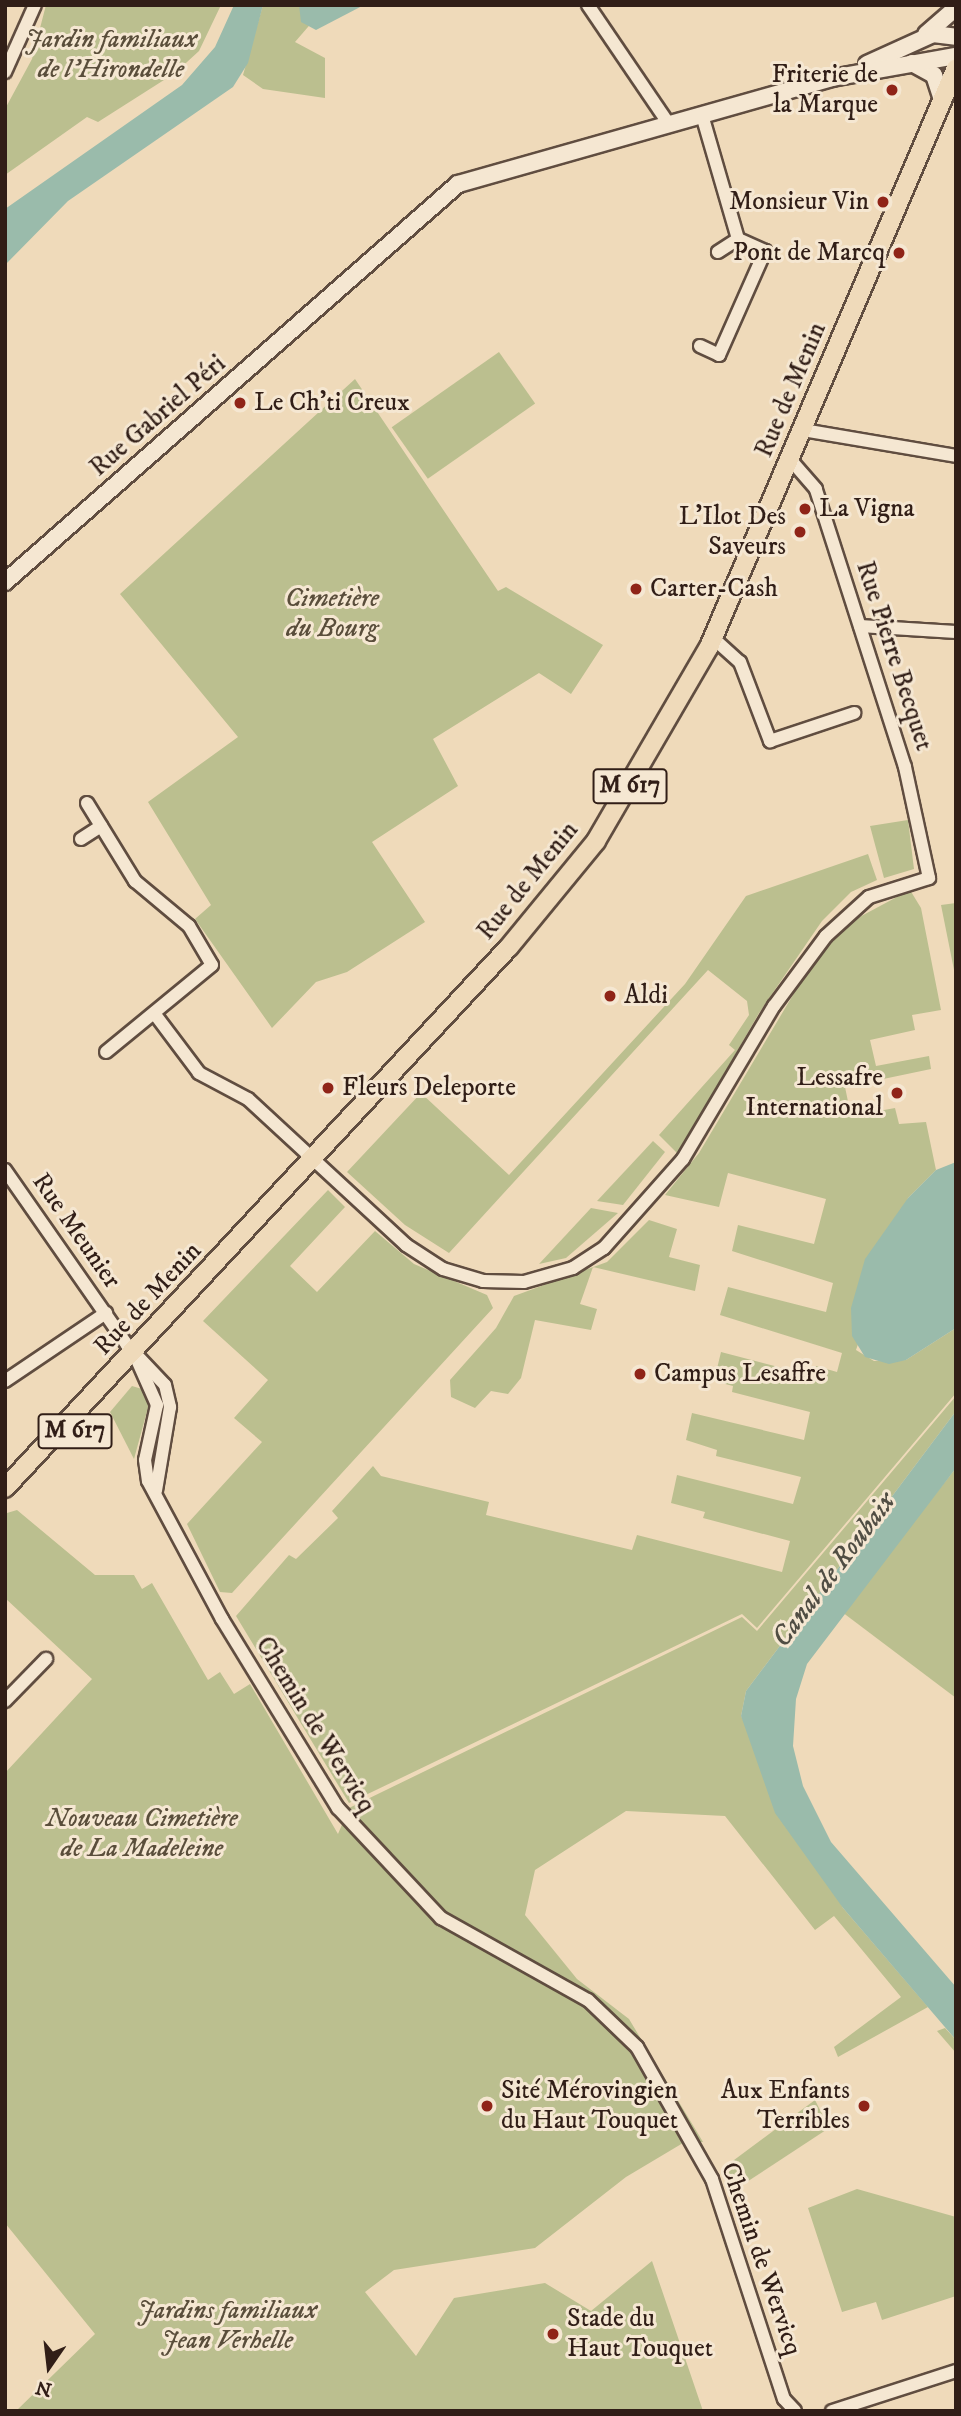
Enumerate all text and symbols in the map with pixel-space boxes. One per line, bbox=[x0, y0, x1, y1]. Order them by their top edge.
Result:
park label: Jardin familiaux de l'Hirondelle bbox=[25, 24, 197, 86]
place label: Friterie de la Marque bbox=[772, 59, 878, 120]
marker: Friterie de la Marque bbox=[884, 82, 900, 98]
place label: Monsieur Vin bbox=[729, 186, 869, 218]
marker: Monsieur Vin bbox=[875, 194, 891, 210]
place label: Pont de Marcq bbox=[733, 237, 885, 269]
marker: Pont de Marcq bbox=[891, 245, 907, 261]
street label: Rue de Menin bbox=[749, 318, 833, 462]
street label: Rue Gabriel Péri bbox=[84, 348, 232, 484]
place label: Le Ch'ti Creux bbox=[254, 387, 410, 419]
marker: Le Ch'ti Creux bbox=[232, 395, 248, 411]
place label: La Vigna bbox=[819, 493, 915, 525]
place label: L'Ilot Des Saveurs bbox=[679, 501, 786, 562]
marker: La Vigna bbox=[797, 501, 813, 517]
marker: L'Ilot Des Saveurs bbox=[792, 524, 808, 540]
street label: Rue Pierre Becquet bbox=[849, 557, 939, 755]
place label: Carter-Cash bbox=[650, 573, 778, 605]
marker: Carter-Cash bbox=[628, 581, 644, 597]
park label: Cimetière du Bourg bbox=[285, 583, 379, 644]
road number: M 617 bbox=[592, 766, 668, 806]
street label: Rue de Menin bbox=[471, 815, 585, 947]
place label: Aldi bbox=[624, 980, 668, 1012]
marker: Aldi bbox=[602, 988, 618, 1004]
place label: Lessafre International bbox=[745, 1062, 883, 1124]
place label: Fleurs Deleporte bbox=[342, 1072, 516, 1104]
marker: Fleurs Deleporte bbox=[320, 1080, 336, 1096]
marker: Lessafre International bbox=[889, 1085, 905, 1101]
street label: Rue Meunier bbox=[25, 1167, 127, 1295]
street label: Rue de Menin bbox=[88, 1236, 208, 1362]
place label: Campus Lesaffre bbox=[654, 1358, 826, 1390]
marker: Campus Lesaffre bbox=[632, 1366, 648, 1382]
road number: M 617 bbox=[36, 1410, 114, 1451]
water label: Canal de Roubaix bbox=[765, 1486, 903, 1654]
street label: Chemin de Wervicq bbox=[248, 1631, 382, 1819]
park label: Nouveau Cimetière de La Madeleine bbox=[46, 1803, 238, 1864]
place label: Sité Mérovingien du Haut Touquet bbox=[501, 2075, 678, 2136]
place label: Aux Enfants Terribles bbox=[721, 2075, 850, 2136]
marker: Sité Mérovingien du Haut Touquet bbox=[479, 2098, 495, 2114]
marker: Aux Enfants Terribles bbox=[856, 2098, 872, 2114]
street label: Chemin de Wervicq bbox=[713, 2158, 809, 2360]
park label: Jardins familiaux Jean Verhelle bbox=[137, 2295, 317, 2356]
place label: Stade du Haut Touquet bbox=[567, 2303, 713, 2364]
marker: Stade du Haut Touquet bbox=[545, 2326, 561, 2342]
north arrow bbox=[14, 2332, 84, 2402]
text: N bbox=[33, 2375, 54, 2401]

